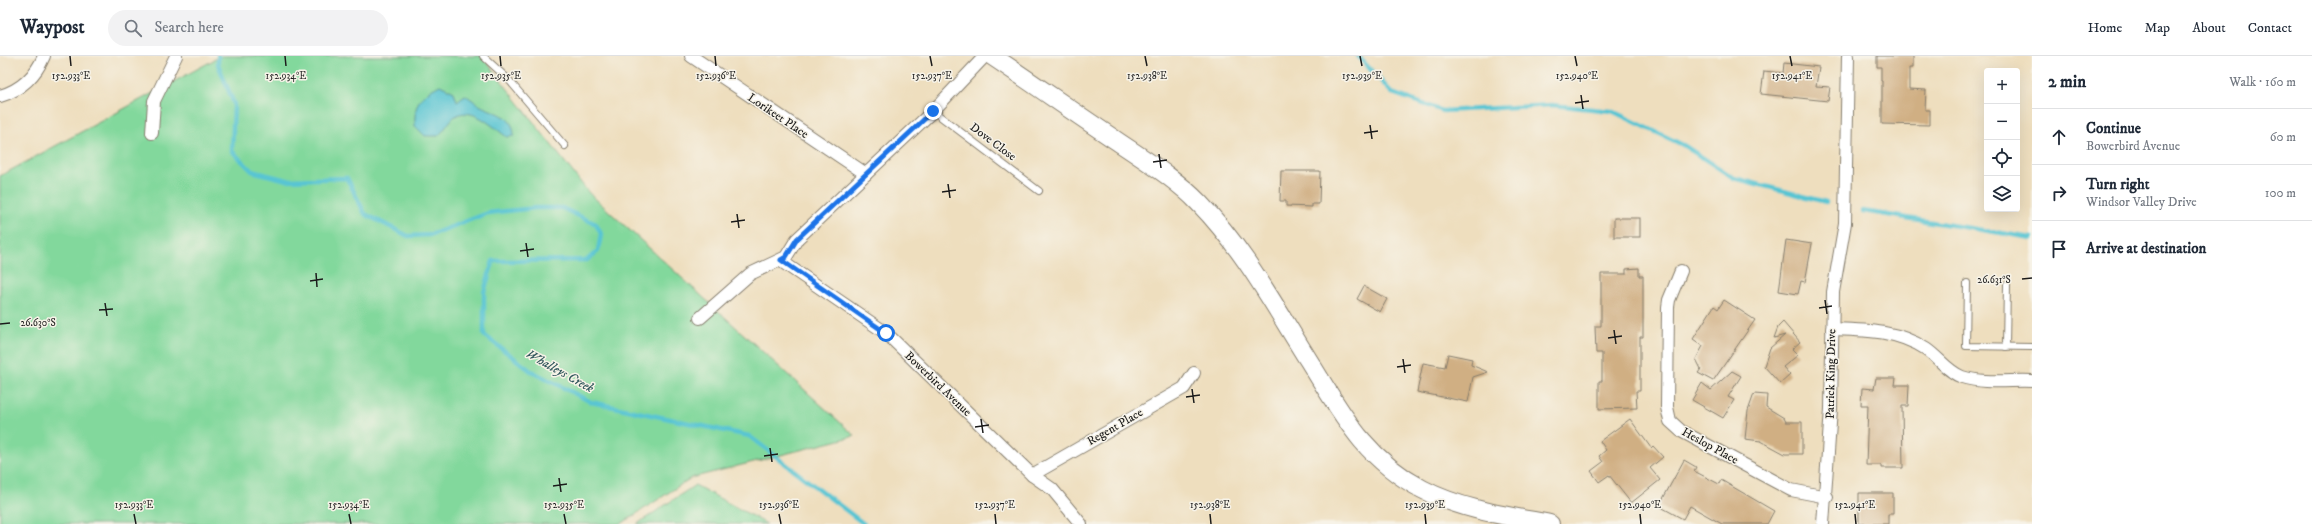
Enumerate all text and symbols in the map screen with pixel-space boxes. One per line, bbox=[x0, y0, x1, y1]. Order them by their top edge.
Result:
search box bbox=[108, 10, 388, 46]
text: Waypost bbox=[20, 16, 84, 39]
icon: search bbox=[122, 17, 144, 39]
text: Search here bbox=[154, 18, 224, 37]
text: Home bbox=[2088, 19, 2122, 37]
text: Map bbox=[2144, 19, 2170, 37]
text: About bbox=[2192, 19, 2226, 37]
text: Contact bbox=[2248, 19, 2292, 37]
map controls bbox=[1984, 68, 2020, 212]
button: + bbox=[1984, 68, 2020, 104]
text: 152.933°E bbox=[52, 70, 90, 82]
text: 152.934°E bbox=[266, 70, 306, 82]
text: 152.935°E bbox=[481, 70, 521, 82]
text: 152.936°E bbox=[696, 70, 736, 82]
text: 152.937°E bbox=[912, 70, 952, 82]
text: 152.938°E bbox=[1127, 70, 1167, 82]
text: 152.939°E bbox=[1342, 70, 1382, 82]
text: 152.940°E bbox=[1556, 70, 1598, 82]
text: 152.941°E bbox=[1772, 70, 1812, 82]
text: 2 min bbox=[2048, 71, 2086, 93]
text: Walk · 160 m bbox=[2229, 74, 2296, 90]
street label: Lorikeet Place bbox=[745, 90, 811, 142]
route end bbox=[924, 102, 942, 120]
button: − bbox=[1984, 104, 2020, 140]
text: Continue bbox=[2086, 119, 2141, 138]
street label: Dove Close bbox=[967, 120, 1019, 164]
icon: ahead bbox=[2048, 126, 2070, 148]
text: 60 m bbox=[2270, 129, 2296, 145]
text: Bowerbird Avenue bbox=[2086, 138, 2180, 154]
button: locate bbox=[1984, 140, 2020, 176]
text: Turn right bbox=[2086, 175, 2149, 194]
button: layers bbox=[1984, 176, 2020, 212]
icon: right bbox=[2048, 182, 2070, 204]
text: 100 m bbox=[2265, 185, 2296, 201]
text: Windsor Valley Drive bbox=[2086, 194, 2197, 210]
icon: arrive bbox=[2048, 238, 2070, 260]
text: Arrive at destination bbox=[2086, 239, 2206, 258]
text: 26.631°S bbox=[1977, 274, 2011, 286]
text: 26.630°S bbox=[20, 317, 56, 329]
route start bbox=[877, 324, 895, 342]
street label: Patrick King Drive bbox=[1823, 329, 1839, 419]
water label: Whalleys Creek bbox=[523, 346, 597, 396]
street label: Bowerbird Avenue bbox=[902, 348, 974, 420]
street label: Regent Place bbox=[1084, 405, 1146, 449]
street label: Heslop Place bbox=[1679, 424, 1741, 468]
text: 152.933°E bbox=[115, 499, 153, 511]
text: 152.934°E bbox=[329, 499, 369, 511]
text: 152.935°E bbox=[544, 499, 584, 511]
text: 152.936°E bbox=[759, 499, 799, 511]
text: 152.937°E bbox=[975, 499, 1015, 511]
text: 152.938°E bbox=[1190, 499, 1230, 511]
text: 152.939°E bbox=[1405, 499, 1445, 511]
text: 152.940°E bbox=[1619, 499, 1661, 511]
text: 152.941°E bbox=[1835, 499, 1875, 511]

